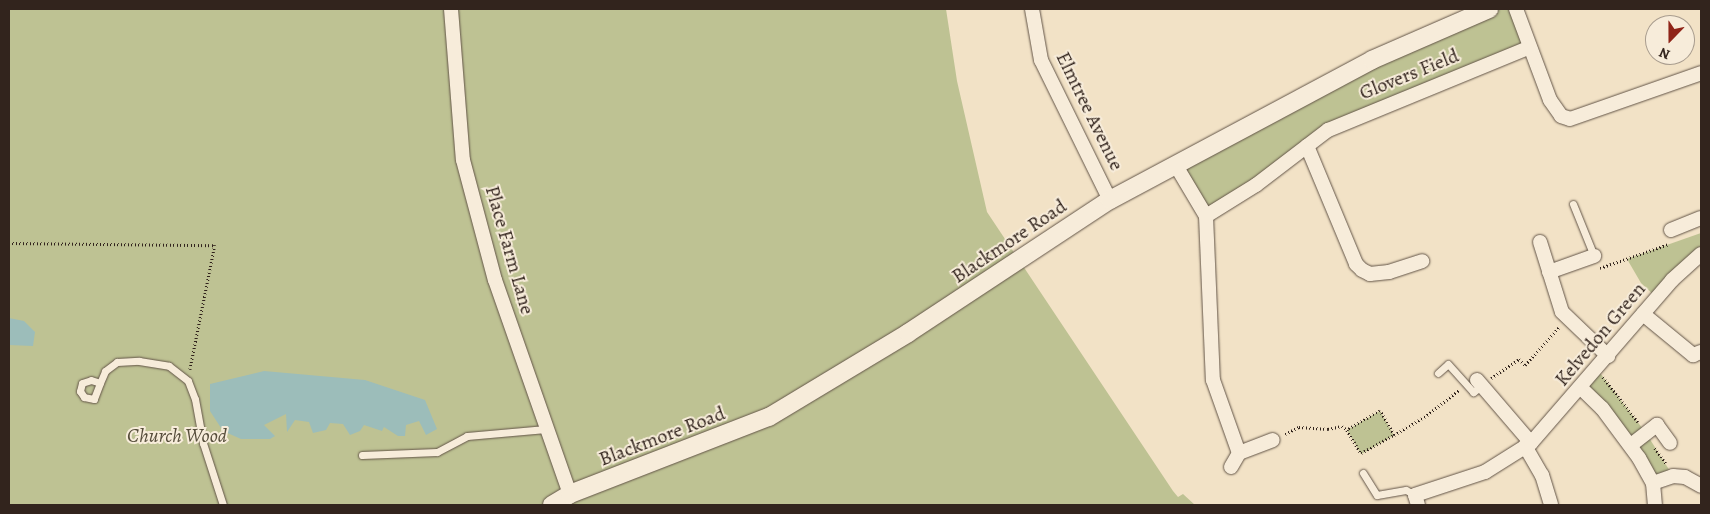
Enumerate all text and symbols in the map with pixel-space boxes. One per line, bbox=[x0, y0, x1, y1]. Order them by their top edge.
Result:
north arrow bbox=[1645, 15, 1695, 65]
street label: Glovers Field bbox=[1356, 43, 1462, 105]
text: N bbox=[1656, 43, 1673, 64]
street label: Elmtree Avenue bbox=[1051, 48, 1129, 174]
street label: Place Farm Lane bbox=[480, 183, 540, 317]
street label: Blackmore Road bbox=[947, 194, 1071, 288]
street label: Kelvedon Green bbox=[1550, 277, 1650, 391]
street label: Blackmore Road bbox=[596, 401, 728, 471]
park label: Church Wood bbox=[127, 423, 227, 447]

